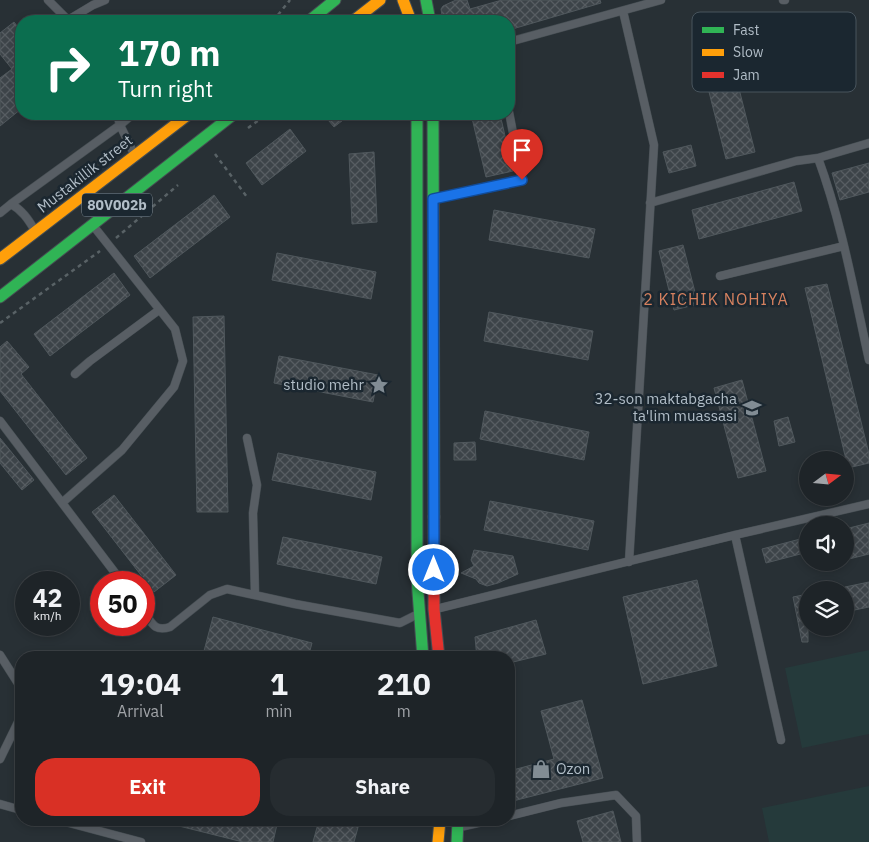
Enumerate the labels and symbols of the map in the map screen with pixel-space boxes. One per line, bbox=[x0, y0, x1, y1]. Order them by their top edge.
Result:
legend bbox=[692, 12, 856, 92]
text: Fast bbox=[733, 21, 759, 39]
text: Slow bbox=[733, 43, 764, 61]
text: Jam bbox=[733, 66, 760, 84]
pin bbox=[501, 129, 543, 180]
street label: Mustakillik street bbox=[33, 130, 136, 217]
road number: 80V002b bbox=[82, 194, 152, 216]
district label: 2 KICHIK NOHIYA bbox=[643, 289, 789, 309]
place icon: studio mehr bbox=[368, 374, 390, 396]
place label: studio mehr bbox=[283, 375, 364, 394]
place label: 32-son maktabgacha ta'lim muassasi bbox=[594, 389, 737, 425]
school or university icon: 32-son maktabgacha ta'lim muassasi bbox=[741, 397, 763, 419]
north arrow bbox=[799, 451, 854, 506]
position arrow bbox=[407, 543, 459, 595]
speed limit sign: 50 bbox=[90, 571, 155, 636]
shop icon: Ozon bbox=[530, 758, 552, 780]
place label: Ozon bbox=[556, 759, 590, 778]

